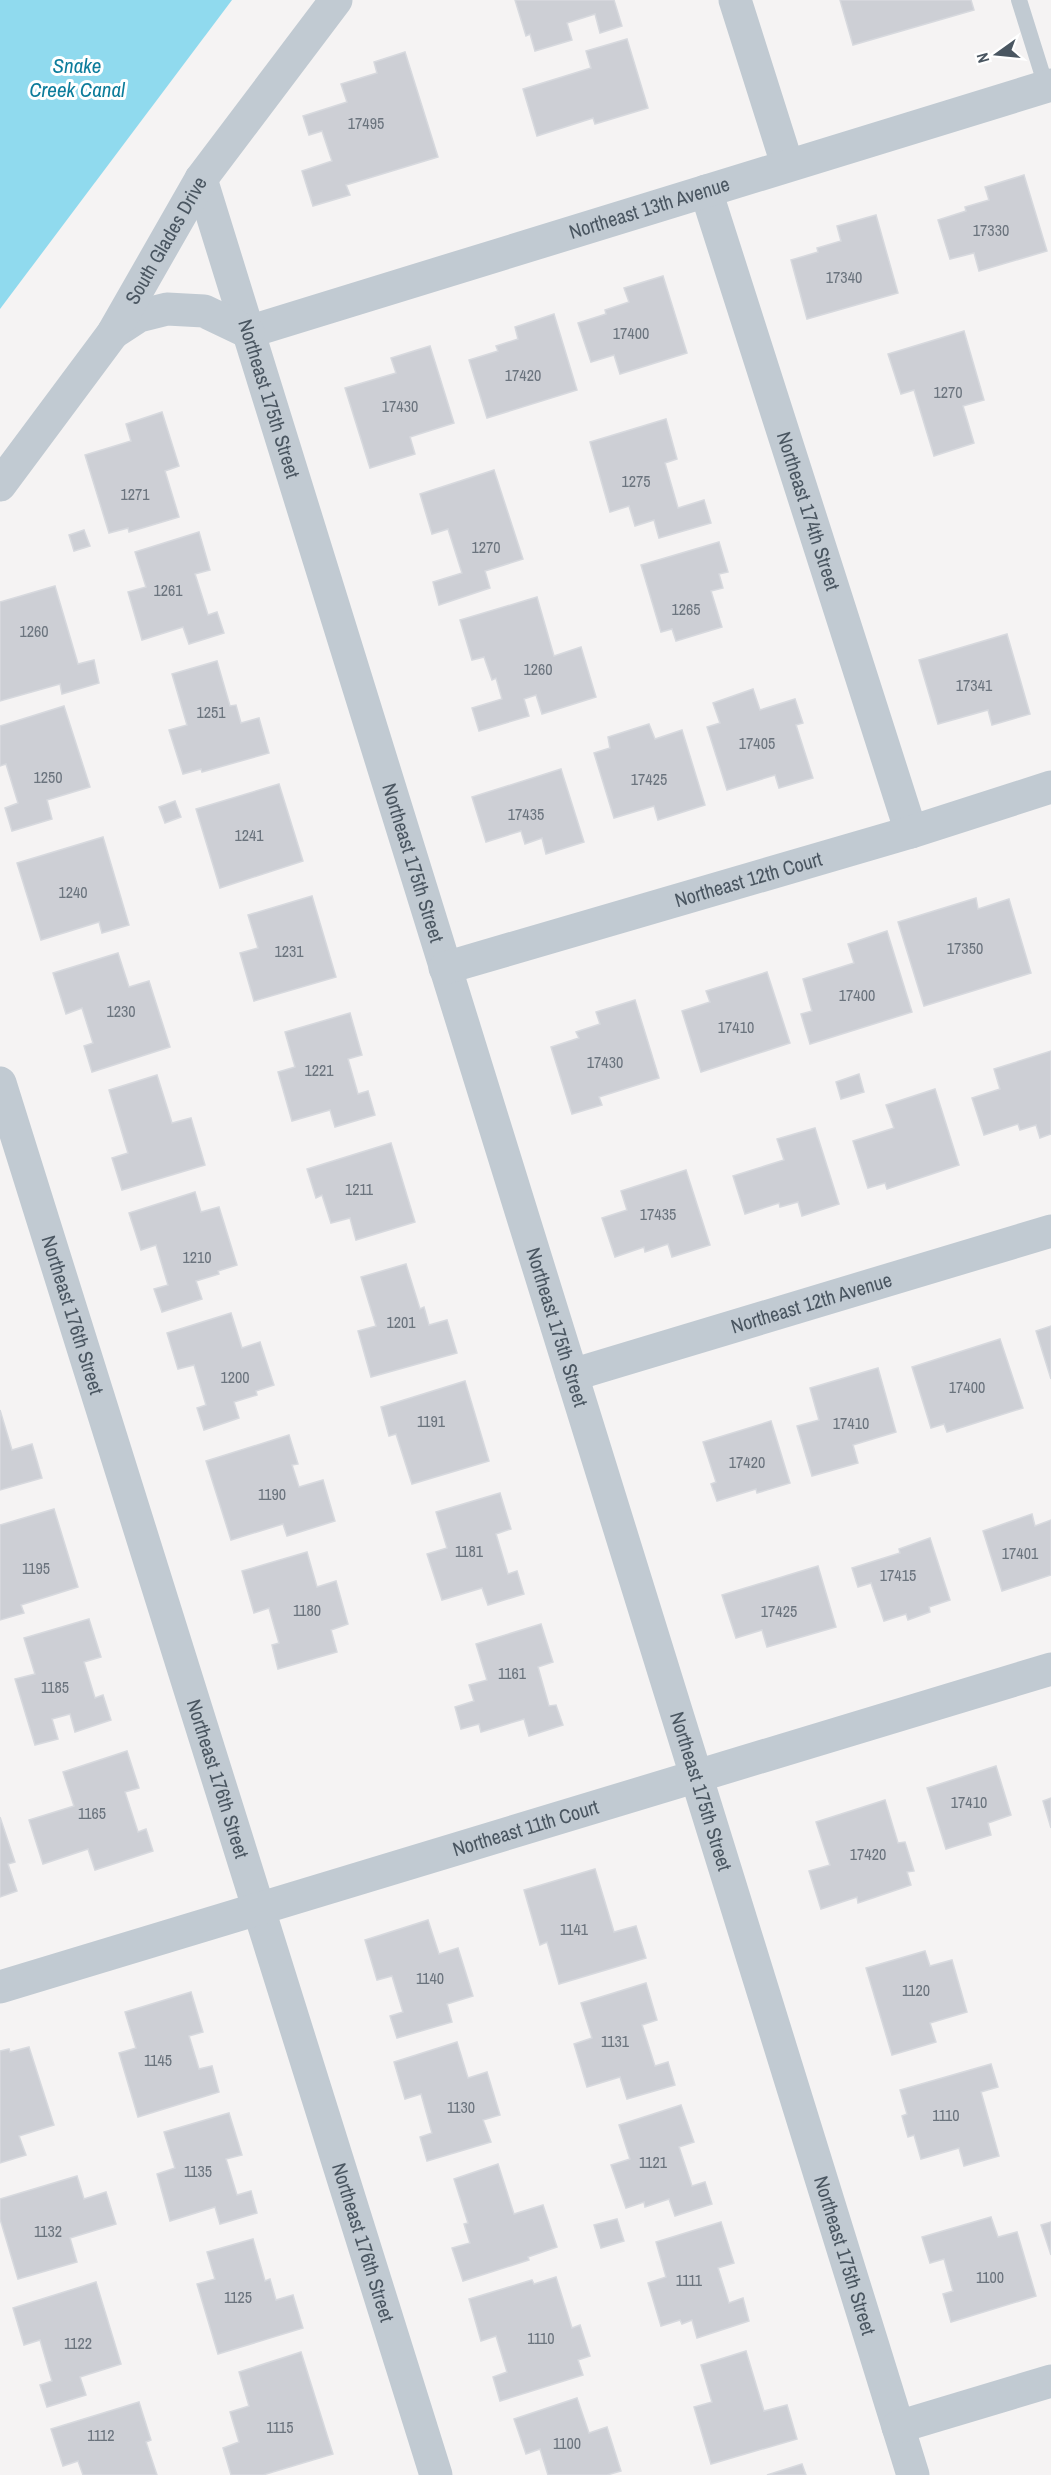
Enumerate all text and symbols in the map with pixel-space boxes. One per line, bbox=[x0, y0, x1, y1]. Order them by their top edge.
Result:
north arrow bbox=[967, 24, 1027, 84]
text: N bbox=[971, 50, 994, 65]
water label: Snake Creek Canal bbox=[29, 51, 126, 104]
house number: 17495 bbox=[348, 112, 384, 134]
street label: Northeast 13th Avenue bbox=[566, 170, 733, 245]
street label: South Glades Drive bbox=[118, 171, 213, 309]
house number: 17330 bbox=[973, 219, 1009, 241]
house number: 17340 bbox=[826, 266, 862, 288]
street label: Northeast 175th Street bbox=[232, 316, 307, 482]
house number: 17400 bbox=[613, 322, 649, 344]
house number: 17420 bbox=[505, 364, 541, 386]
house number: 1270 bbox=[933, 381, 963, 403]
house number: 17430 bbox=[382, 395, 418, 417]
street label: Northeast 174th Street bbox=[771, 428, 847, 594]
house number: 1275 bbox=[621, 470, 651, 492]
house number: 1271 bbox=[120, 483, 150, 505]
house number: 1270 bbox=[471, 536, 501, 558]
house number: 1261 bbox=[153, 579, 183, 601]
house number: 1265 bbox=[671, 598, 701, 620]
house number: 1260 bbox=[19, 620, 49, 642]
house number: 1260 bbox=[523, 658, 553, 680]
house number: 17341 bbox=[956, 674, 993, 696]
house number: 1251 bbox=[196, 701, 226, 723]
house number: 17405 bbox=[739, 732, 775, 754]
house number: 1250 bbox=[33, 766, 63, 788]
house number: 17425 bbox=[631, 768, 667, 790]
street label: Northeast 175th Street bbox=[376, 780, 451, 946]
house number: 17435 bbox=[508, 803, 544, 825]
house number: 1241 bbox=[234, 824, 264, 846]
street label: Northeast 12th Court bbox=[671, 845, 826, 913]
house number: 1240 bbox=[58, 881, 88, 903]
house number: 17350 bbox=[947, 937, 983, 959]
house number: 1231 bbox=[274, 940, 304, 962]
house number: 17400 bbox=[839, 984, 875, 1006]
house number: 1230 bbox=[106, 1000, 136, 1022]
house number: 17410 bbox=[718, 1016, 754, 1038]
house number: 17430 bbox=[587, 1051, 623, 1073]
house number: 1221 bbox=[304, 1059, 334, 1081]
house number: 1211 bbox=[345, 1178, 374, 1200]
house number: 17435 bbox=[640, 1203, 676, 1225]
street label: Northeast 176th Street bbox=[36, 1232, 111, 1398]
street label: Northeast 175th Street bbox=[520, 1244, 595, 1410]
house number: 1210 bbox=[182, 1246, 212, 1268]
street label: Northeast 12th Avenue bbox=[728, 1266, 895, 1339]
house number: 1201 bbox=[386, 1311, 416, 1333]
house number: 1200 bbox=[220, 1366, 250, 1388]
house number: 17400 bbox=[949, 1376, 985, 1398]
house number: 1191 bbox=[417, 1410, 446, 1432]
house number: 17410 bbox=[833, 1412, 869, 1434]
house number: 17420 bbox=[729, 1451, 765, 1473]
house number: 1190 bbox=[258, 1483, 286, 1505]
house number: 1181 bbox=[455, 1540, 484, 1562]
house number: 17401 bbox=[1002, 1542, 1039, 1564]
house number: 1195 bbox=[22, 1557, 50, 1579]
house number: 17415 bbox=[880, 1564, 916, 1586]
house number: 1180 bbox=[293, 1599, 321, 1621]
house number: 17425 bbox=[761, 1600, 797, 1622]
house number: 1161 bbox=[498, 1662, 527, 1684]
house number: 1185 bbox=[41, 1676, 69, 1698]
street label: Northeast 176th Street bbox=[181, 1696, 256, 1862]
street label: Northeast 175th Street bbox=[664, 1708, 739, 1874]
house number: 17410 bbox=[951, 1791, 987, 1813]
street label: Northeast 11th Court bbox=[449, 1793, 602, 1862]
house number: 1165 bbox=[78, 1802, 106, 1824]
house number: 17420 bbox=[850, 1843, 886, 1865]
house number: 1141 bbox=[560, 1918, 589, 1940]
house number: 1140 bbox=[416, 1967, 444, 1989]
house number: 1120 bbox=[902, 1979, 930, 2001]
house number: 1131 bbox=[601, 2030, 630, 2052]
house number: 1145 bbox=[144, 2049, 172, 2071]
house number: 1130 bbox=[447, 2096, 475, 2118]
house number: 1110 bbox=[932, 2104, 960, 2126]
house number: 1121 bbox=[639, 2151, 668, 2173]
street label: Northeast 176th Street bbox=[326, 2159, 401, 2326]
house number: 1135 bbox=[184, 2160, 212, 2182]
street label: Northeast 175th Street bbox=[808, 2172, 883, 2339]
house number: 1132 bbox=[34, 2220, 62, 2242]
house number: 1100 bbox=[976, 2266, 1004, 2288]
house number: 1111 bbox=[676, 2269, 703, 2291]
house number: 1125 bbox=[224, 2286, 252, 2308]
house number: 1110 bbox=[527, 2327, 555, 2349]
house number: 1122 bbox=[64, 2332, 92, 2354]
house number: 1115 bbox=[266, 2416, 294, 2438]
house number: 1112 bbox=[87, 2424, 115, 2446]
house number: 1100 bbox=[553, 2432, 581, 2454]

